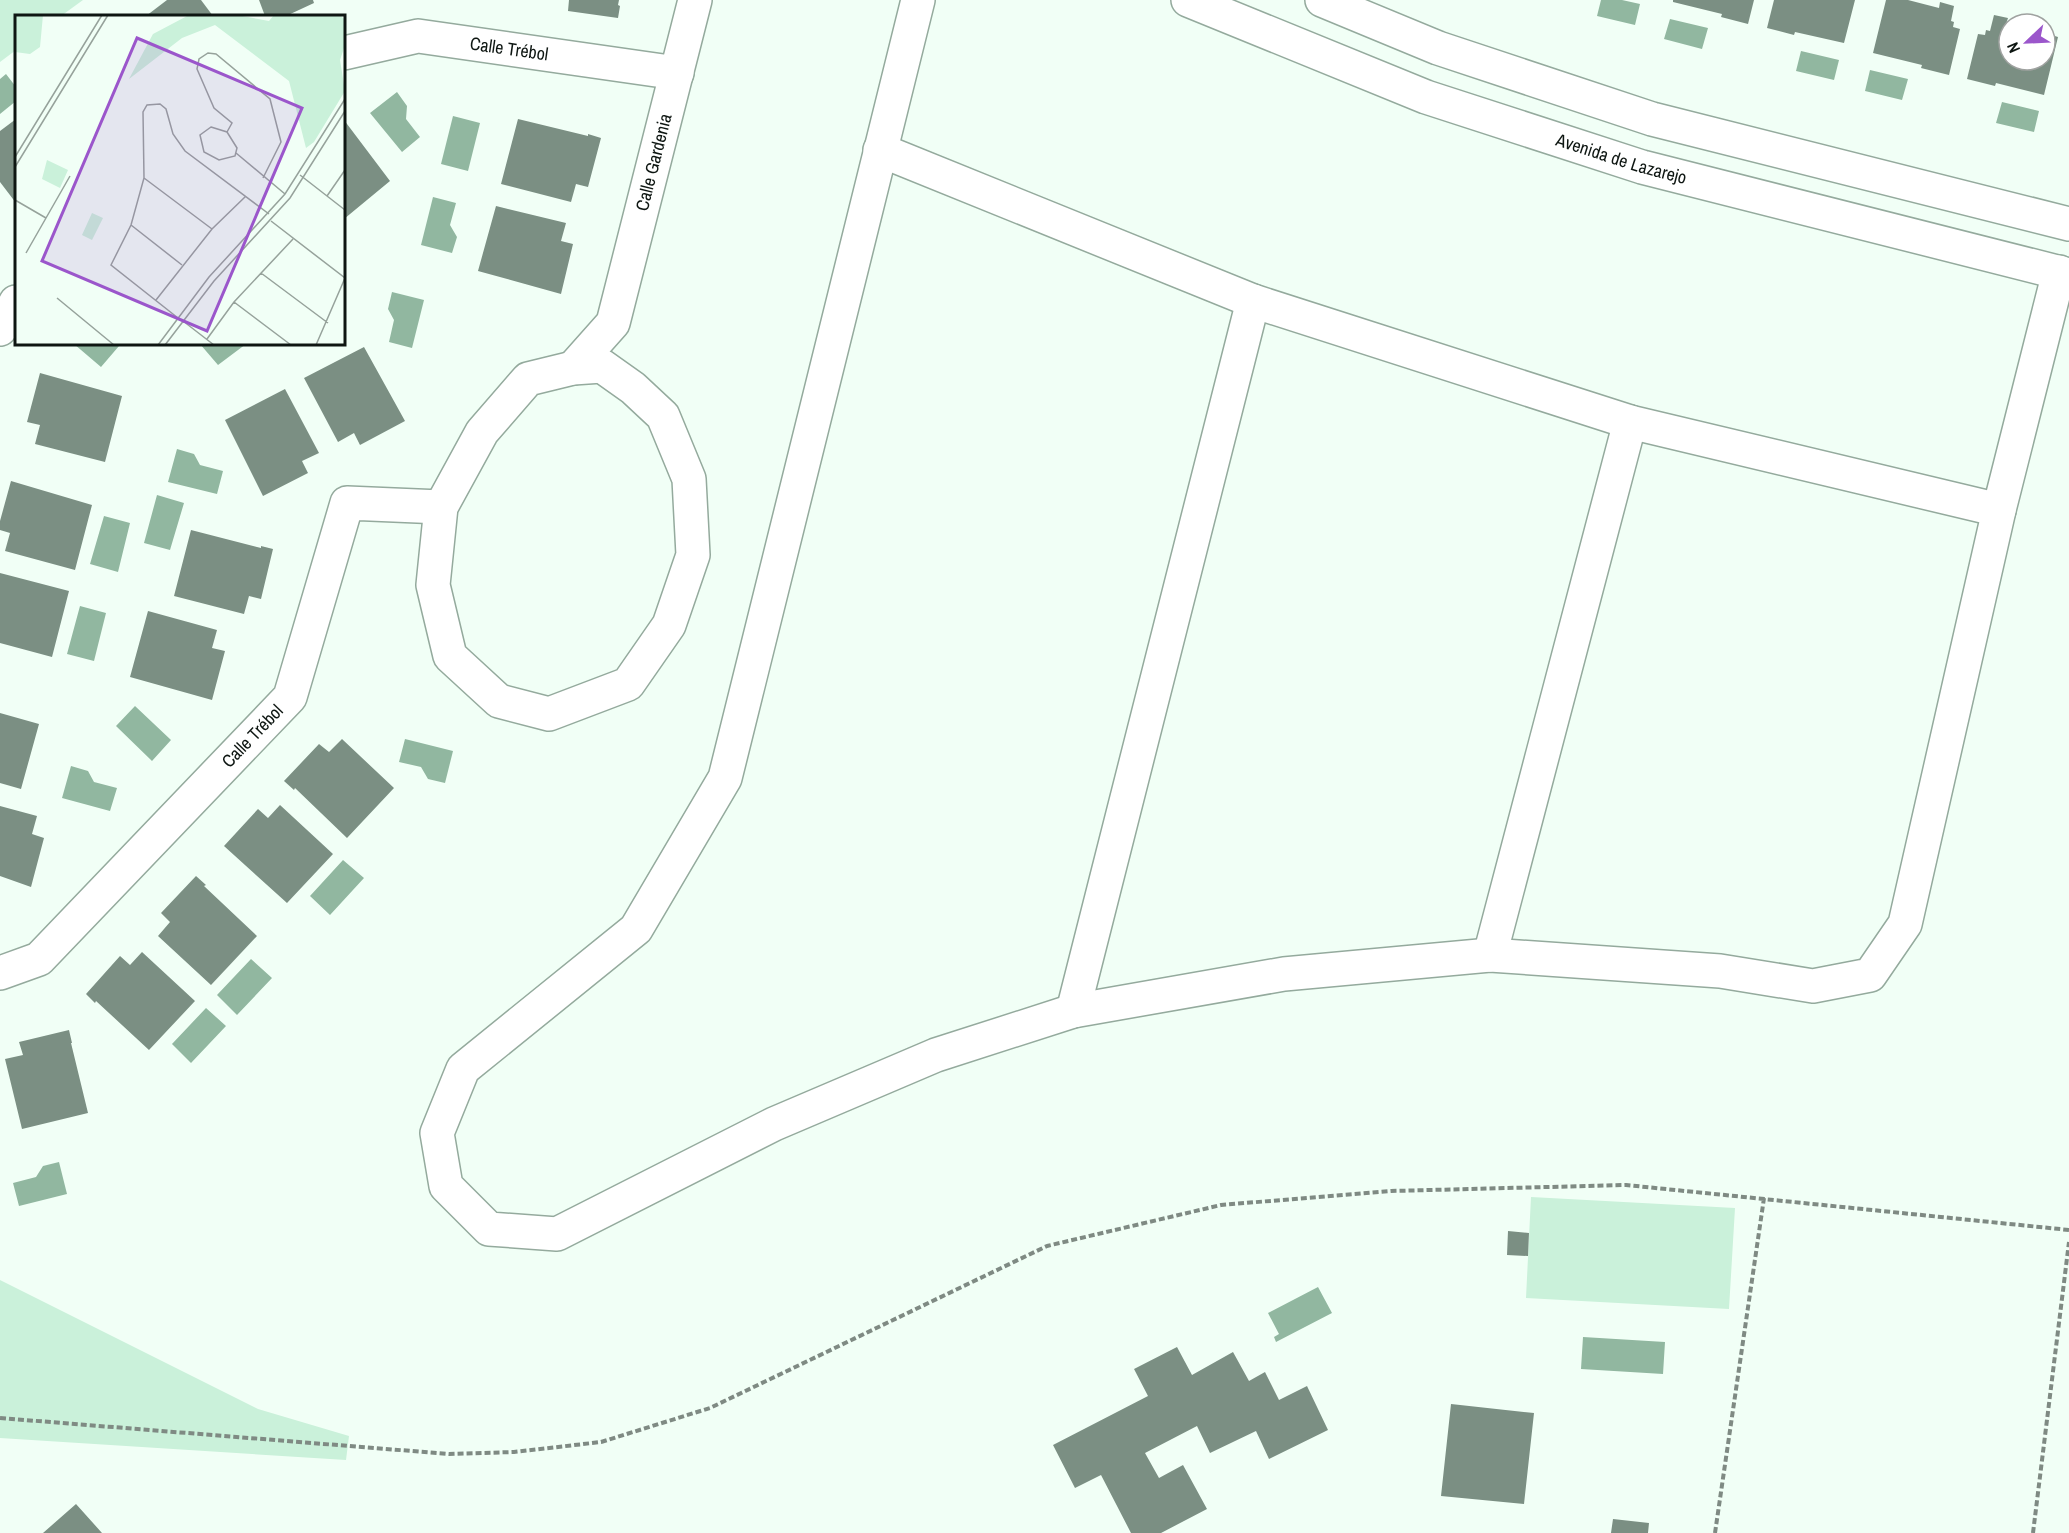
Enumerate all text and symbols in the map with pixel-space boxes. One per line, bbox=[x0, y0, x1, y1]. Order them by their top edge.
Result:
north arrow bbox=[1997, 12, 2057, 72]
inset map bbox=[15, 15, 345, 345]
street label: Calle Trébol bbox=[468, 31, 550, 66]
text: N bbox=[2001, 39, 2025, 57]
street label: Calle Gardenia bbox=[629, 111, 678, 213]
street label: Avenida de Lazarejo bbox=[1552, 127, 1689, 190]
street label: Calle Trébol bbox=[216, 699, 288, 773]

